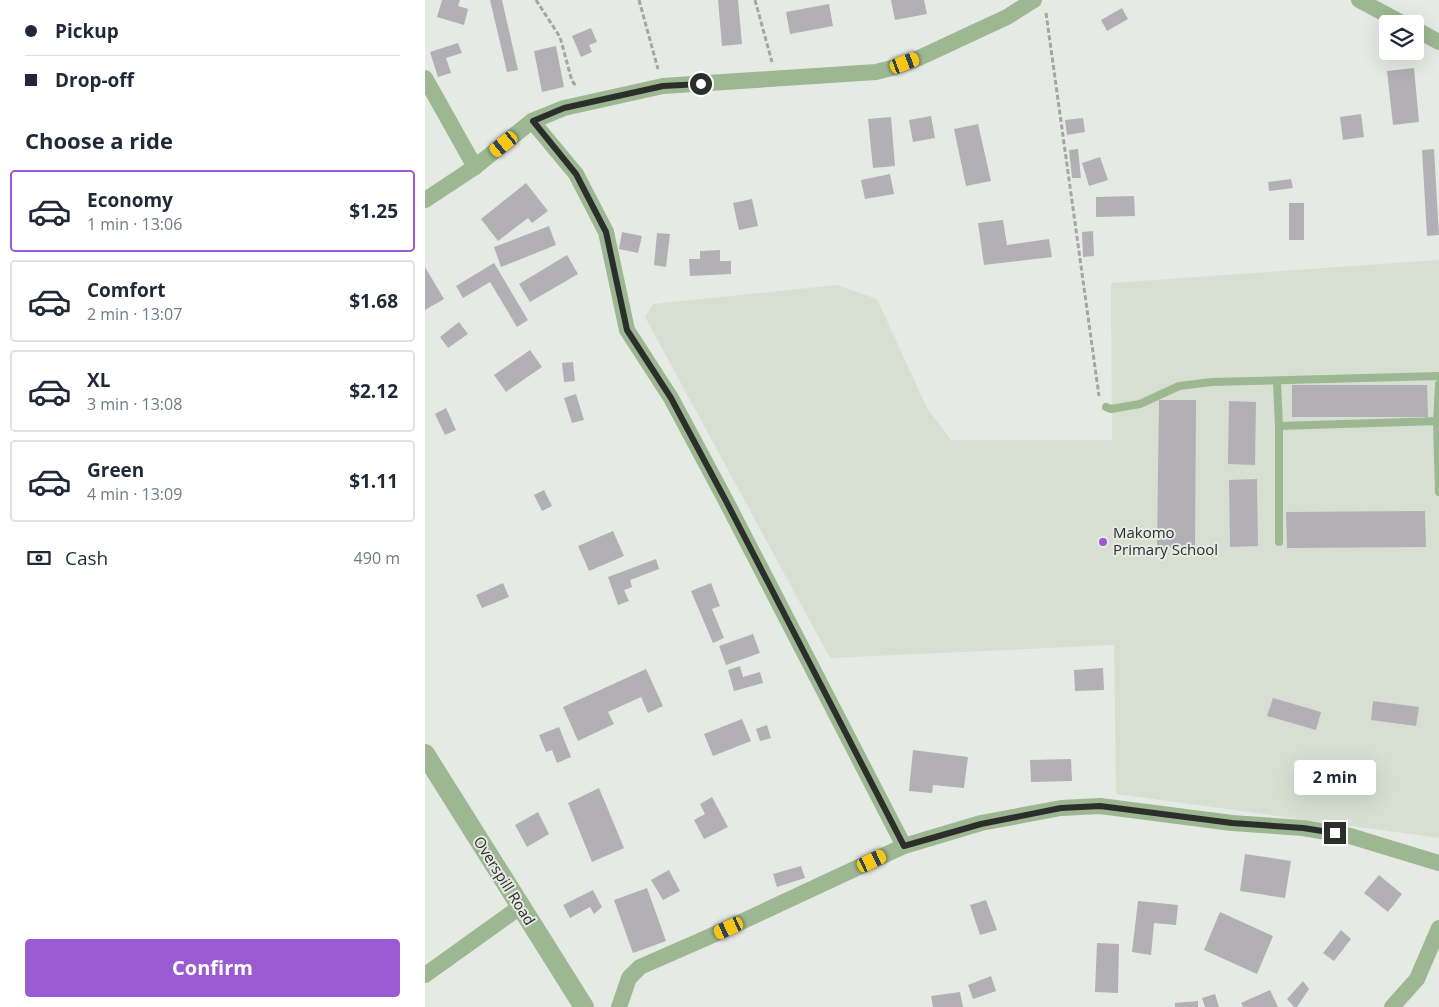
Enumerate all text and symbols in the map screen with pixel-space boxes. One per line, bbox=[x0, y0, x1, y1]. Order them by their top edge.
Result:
map controls bbox=[1379, 15, 1424, 60]
button: layers bbox=[1379, 15, 1424, 60]
text: Pickup bbox=[55, 18, 119, 44]
car bbox=[888, 51, 921, 75]
text: Drop-off bbox=[55, 67, 134, 93]
route start bbox=[690, 73, 712, 95]
text: Choose a ride bbox=[25, 125, 173, 155]
car bbox=[487, 129, 520, 159]
text: Economy bbox=[87, 187, 173, 213]
icon: car bbox=[27, 189, 72, 234]
text: $1.25 bbox=[349, 198, 398, 224]
text: 1 min · 13:06 bbox=[87, 213, 182, 235]
text: Comfort bbox=[87, 277, 166, 303]
icon: car bbox=[27, 279, 72, 324]
text: $1.68 bbox=[349, 288, 398, 314]
text: 2 min · 13:07 bbox=[87, 303, 182, 325]
text: XL bbox=[87, 367, 110, 393]
icon: car bbox=[27, 369, 72, 414]
text: $2.12 bbox=[349, 378, 398, 404]
text: 3 min · 13:08 bbox=[87, 393, 182, 415]
text: Green bbox=[87, 457, 144, 483]
icon: car bbox=[27, 459, 72, 504]
text: $1.11 bbox=[349, 468, 398, 494]
text: 4 min · 13:09 bbox=[87, 483, 182, 505]
place label: Makomo Primary School bbox=[1113, 522, 1218, 559]
marker: Makomo Primary School bbox=[1097, 536, 1109, 548]
icon: cash bbox=[25, 544, 53, 572]
text: Cash bbox=[65, 545, 108, 571]
text: 490 m bbox=[354, 547, 400, 569]
callout: 2 min bbox=[1294, 760, 1376, 796]
text: 2 min bbox=[1313, 766, 1357, 788]
route end bbox=[1324, 822, 1346, 844]
street label: Overspill Road bbox=[470, 832, 540, 929]
car bbox=[855, 848, 888, 874]
car bbox=[712, 915, 745, 941]
button: Confirm bbox=[25, 939, 400, 997]

